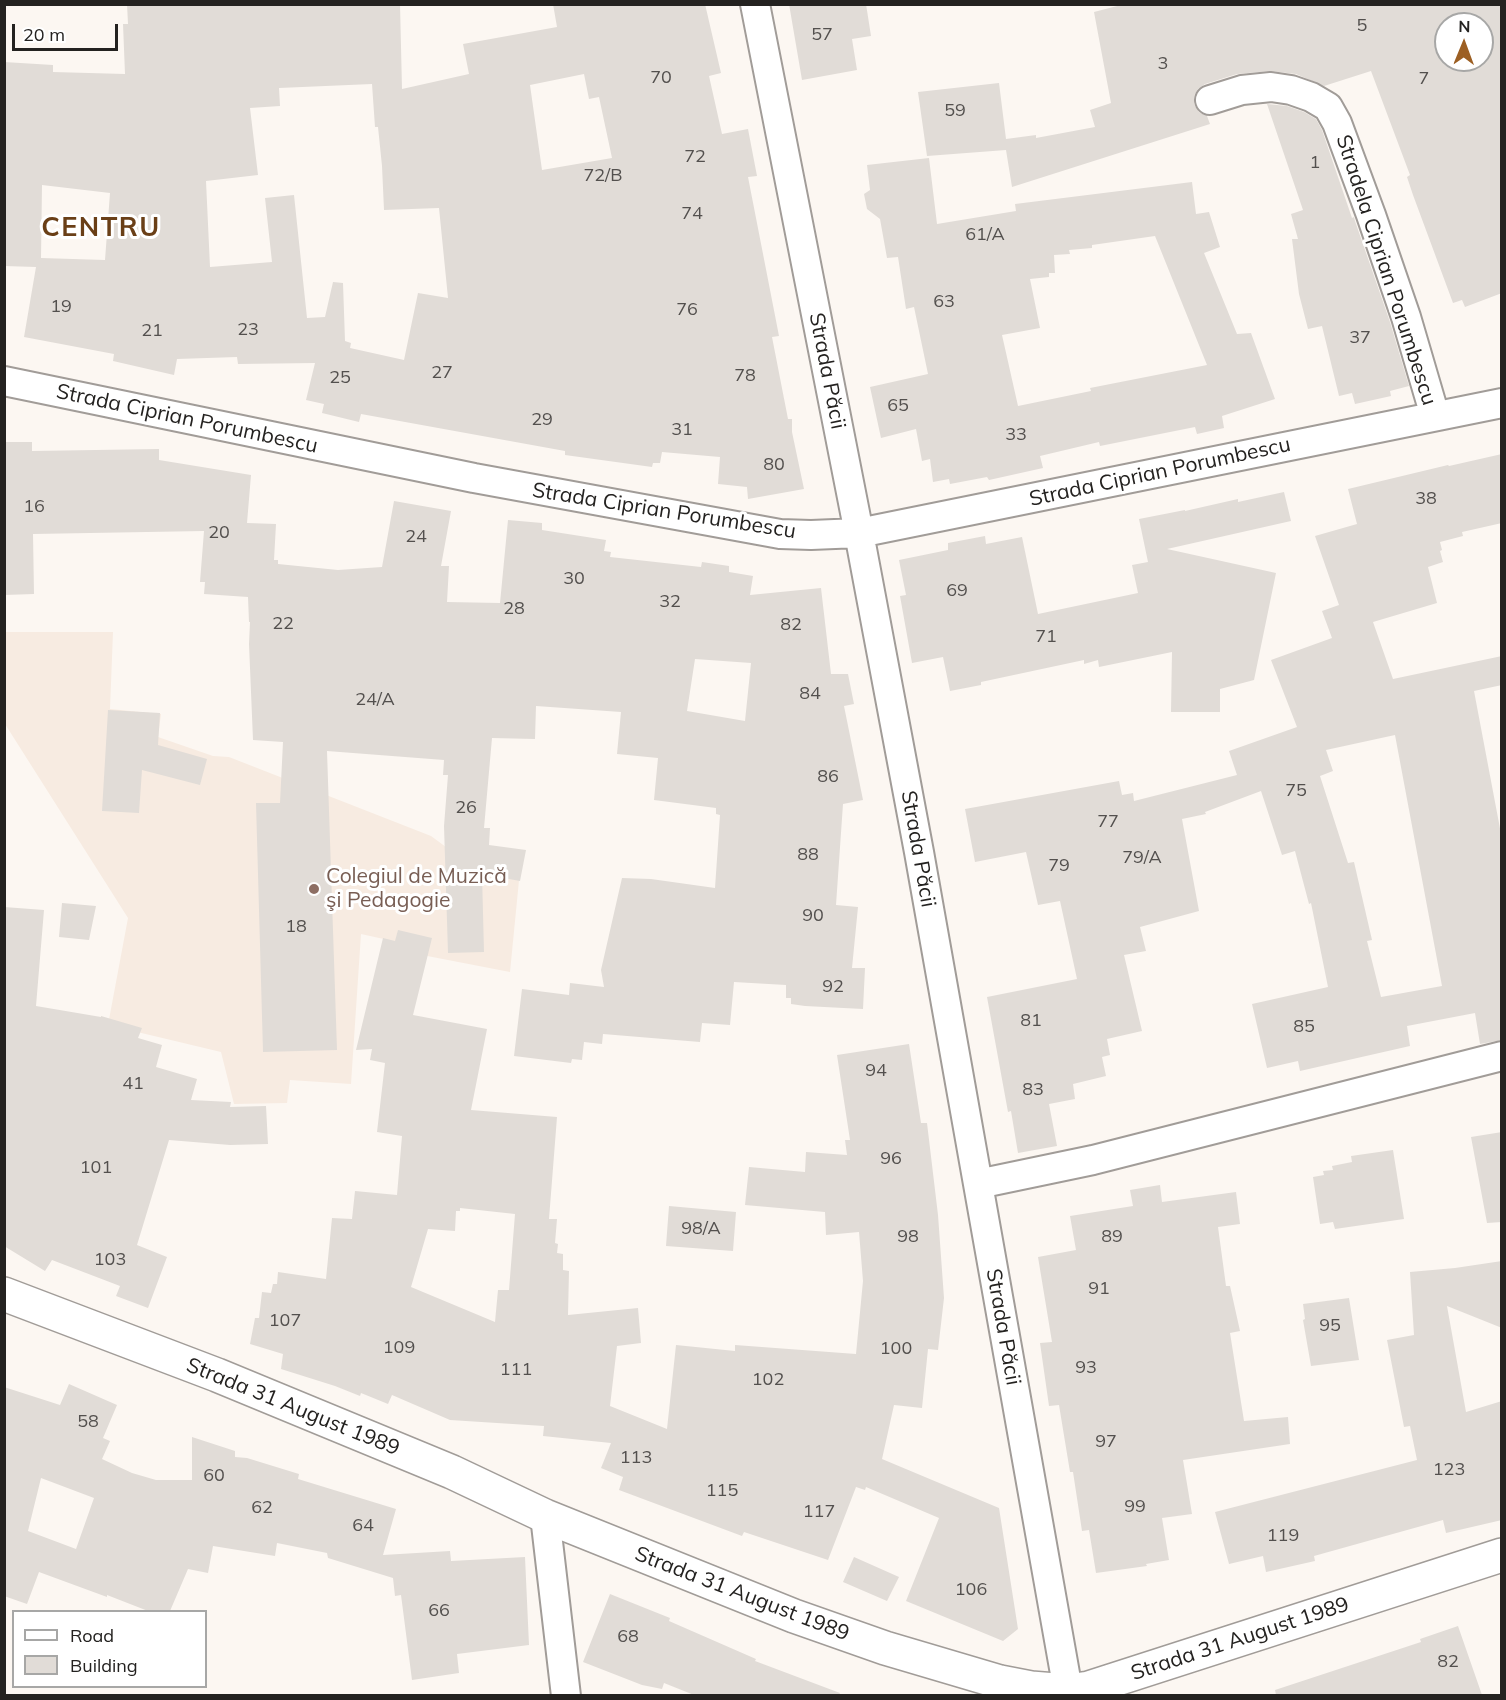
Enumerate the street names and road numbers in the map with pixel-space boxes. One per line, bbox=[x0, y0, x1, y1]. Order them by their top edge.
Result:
street label: Stradela Ciprian Porumbescu bbox=[1330, 132, 1442, 408]
street label: Strada Păcii bbox=[803, 311, 851, 431]
street label: Strada Ciprian Porumbescu bbox=[54, 379, 320, 459]
street label: Strada Ciprian Porumbescu bbox=[1027, 432, 1293, 512]
street label: Strada Ciprian Porumbescu bbox=[530, 478, 798, 544]
street label: Strada Păcii bbox=[895, 789, 941, 909]
street label: Strada Păcii bbox=[980, 1267, 1026, 1387]
street label: Strada 31 August 1989 bbox=[183, 1353, 403, 1461]
street label: Strada 31 August 1989 bbox=[631, 1541, 853, 1647]
street label: Strada 31 August 1989 bbox=[1128, 1592, 1352, 1686]

